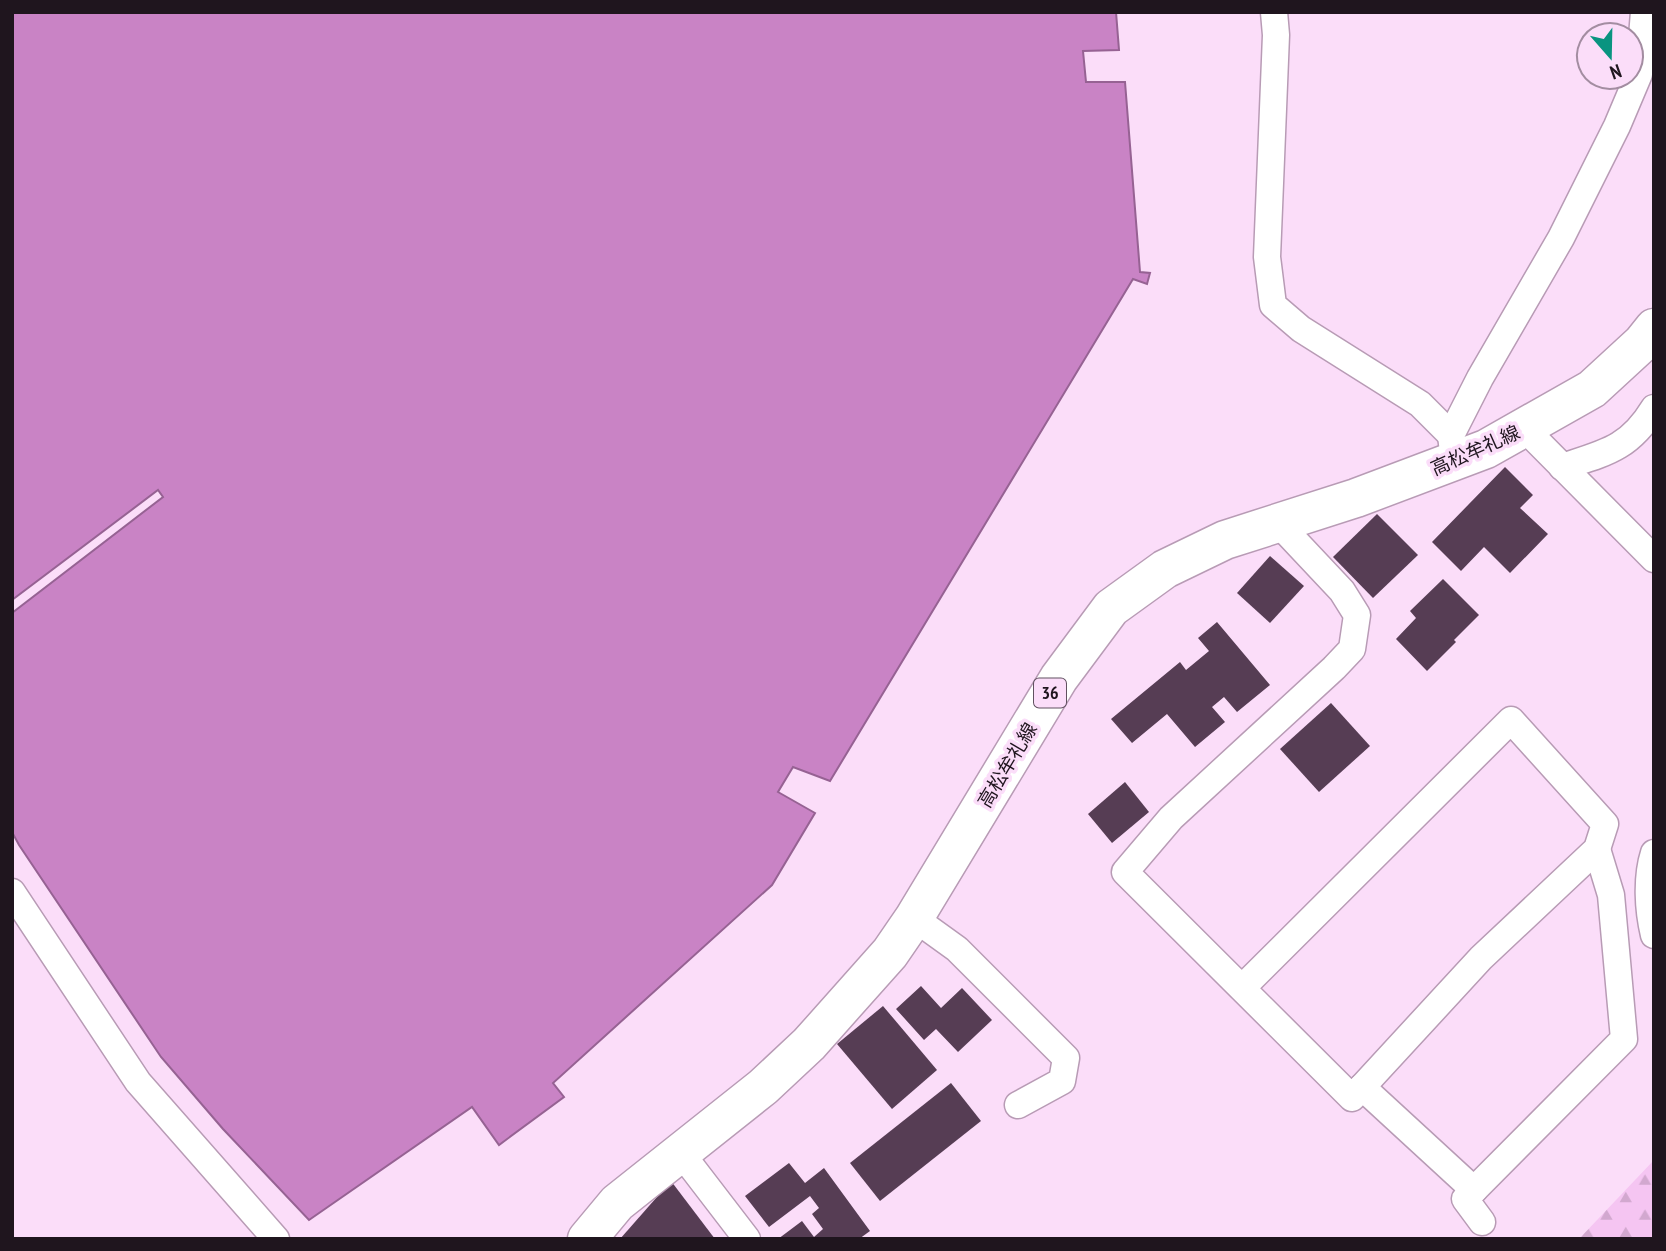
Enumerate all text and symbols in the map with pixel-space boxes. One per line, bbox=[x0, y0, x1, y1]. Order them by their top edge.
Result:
north arrow bbox=[1575, 21, 1645, 91]
text: N bbox=[1607, 59, 1625, 85]
street label: 高松牟礼線 bbox=[1427, 420, 1523, 480]
road number: 36 bbox=[1034, 678, 1066, 708]
street label: 高松牟礼線 bbox=[972, 718, 1042, 812]

